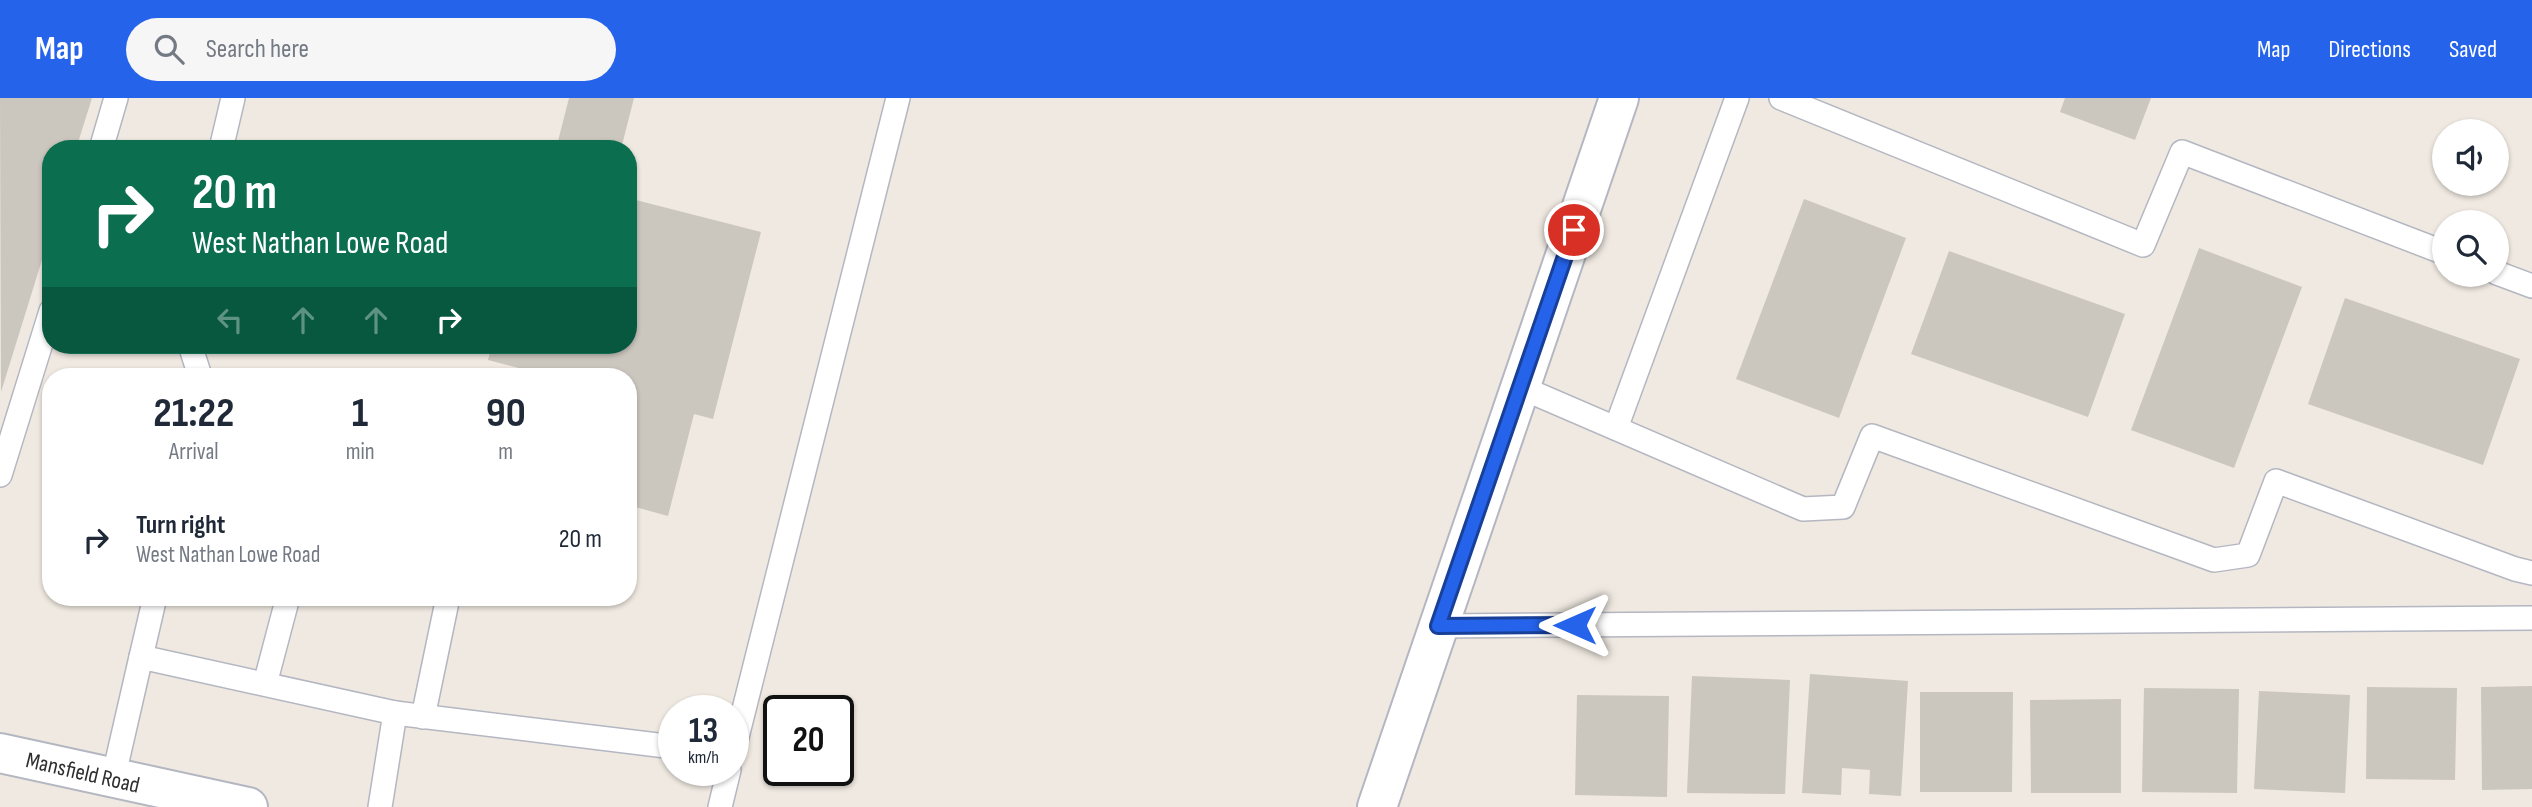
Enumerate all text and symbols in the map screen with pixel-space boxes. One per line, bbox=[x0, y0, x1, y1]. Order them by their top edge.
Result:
search box bbox=[126, 18, 616, 81]
text: Map bbox=[35, 29, 84, 69]
icon: search bbox=[150, 30, 188, 68]
text: Search here bbox=[206, 34, 309, 65]
text: Map bbox=[2257, 35, 2290, 64]
text: Directions bbox=[2328, 35, 2411, 64]
text: Saved bbox=[2449, 35, 2497, 64]
map controls bbox=[2432, 119, 2509, 287]
button: sound bbox=[2432, 119, 2509, 196]
text: 20 m bbox=[192, 164, 277, 223]
icon: right bbox=[77, 168, 168, 259]
pin bbox=[1544, 200, 1604, 260]
button: search bbox=[2432, 210, 2509, 287]
icon: arrive bbox=[1555, 211, 1593, 249]
text: West Nathan Lowe Road bbox=[192, 224, 448, 263]
icon: left bbox=[211, 301, 249, 339]
icon: ahead bbox=[284, 301, 322, 339]
icon: ahead bbox=[357, 301, 395, 339]
icon: right bbox=[430, 301, 468, 339]
text: 21:22 bbox=[153, 388, 234, 439]
text: 1 bbox=[352, 388, 368, 439]
text: 90 bbox=[486, 388, 526, 439]
text: Arrival bbox=[169, 438, 219, 466]
text: min bbox=[346, 438, 375, 466]
text: m bbox=[498, 438, 513, 466]
text: Turn right bbox=[136, 510, 225, 541]
icon: right bbox=[77, 521, 115, 559]
text: 20 m bbox=[559, 524, 602, 555]
text: West Nathan Lowe Road bbox=[136, 541, 320, 569]
position arrow bbox=[1538, 588, 1612, 662]
speed limit sign: 20 bbox=[763, 695, 854, 786]
text: 13 bbox=[689, 710, 718, 753]
street label: Mansfield Road bbox=[23, 746, 142, 800]
text: km/h bbox=[688, 747, 719, 768]

